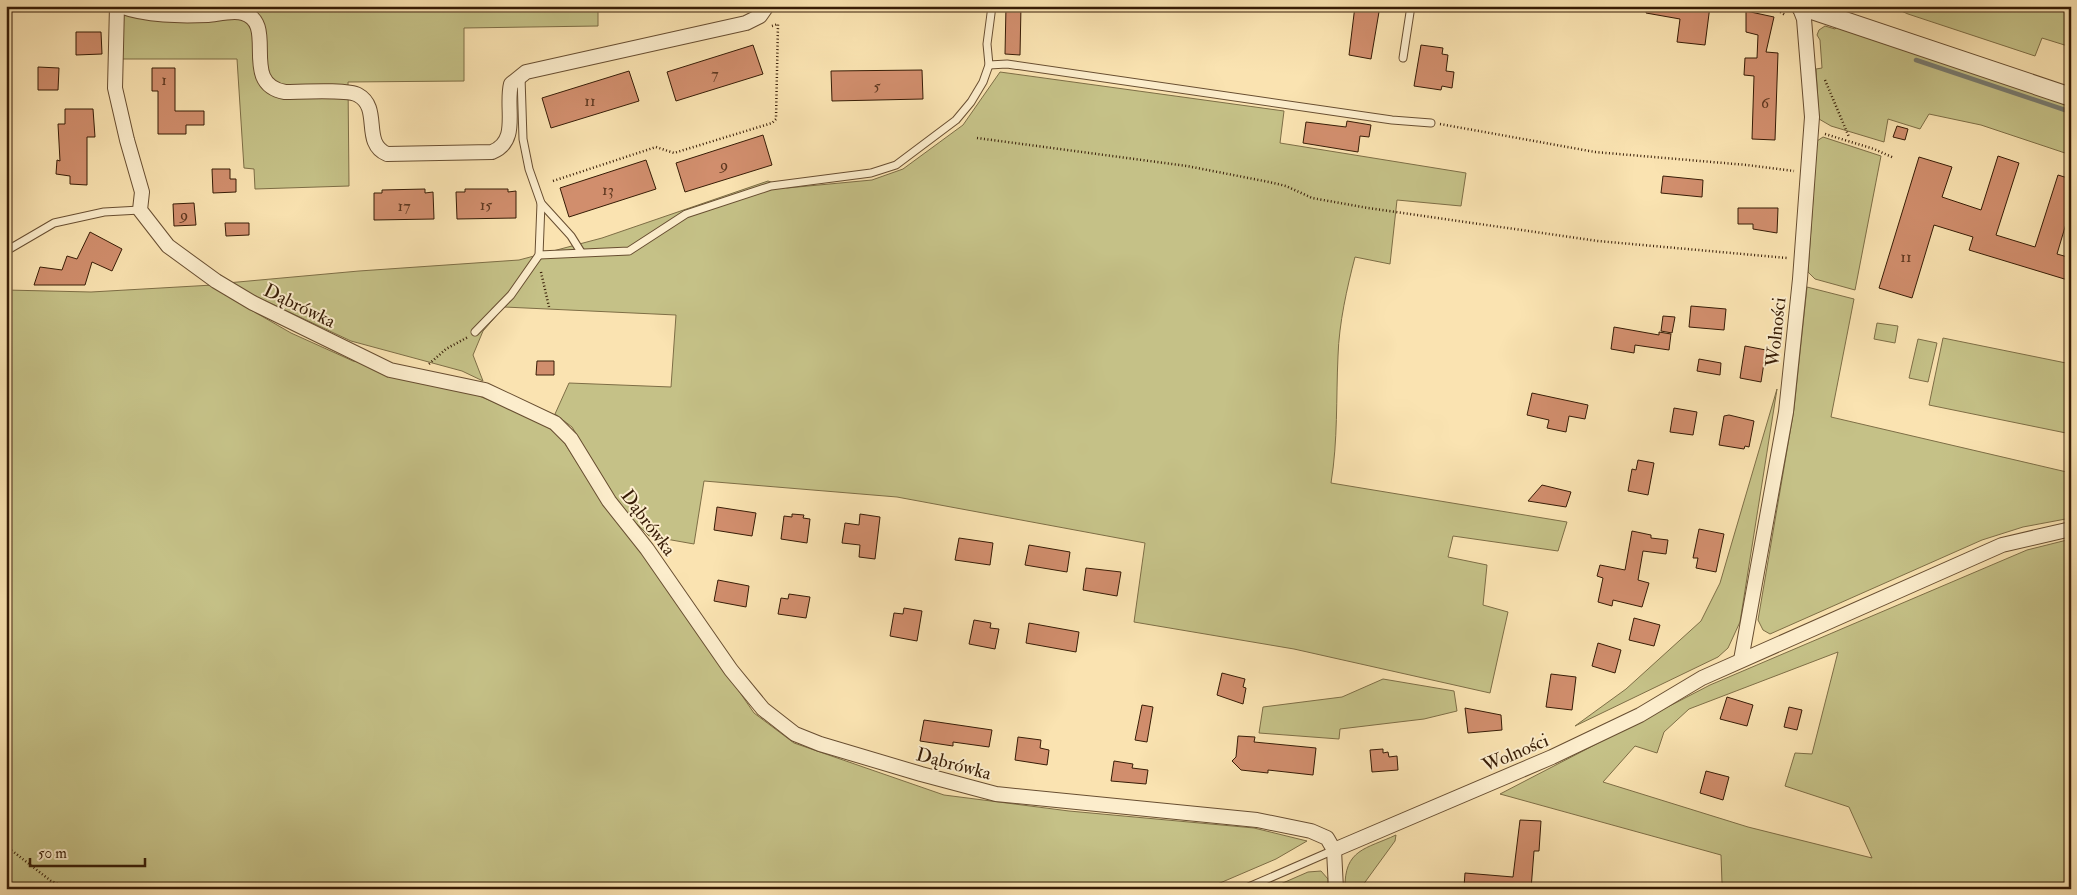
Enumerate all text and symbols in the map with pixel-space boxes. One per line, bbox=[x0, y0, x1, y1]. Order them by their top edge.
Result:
house number: 7 bbox=[711, 64, 719, 84]
house number: 1 bbox=[161, 70, 167, 90]
house number: 5 bbox=[873, 76, 881, 96]
house number: 11 bbox=[584, 91, 596, 111]
house number: 6 bbox=[1761, 93, 1770, 113]
house number: 9 bbox=[719, 155, 728, 175]
house number: 13 bbox=[602, 180, 614, 200]
house number: 15 bbox=[480, 195, 492, 215]
house number: 17 bbox=[397, 196, 411, 216]
house number: 9 bbox=[179, 205, 188, 225]
house number: 11 bbox=[1900, 247, 1912, 267]
street label: Dąbrówka bbox=[260, 278, 340, 334]
street label: Wolności bbox=[1760, 296, 1792, 369]
street label: Dąbrówka bbox=[615, 485, 681, 561]
street label: Wolności bbox=[1478, 728, 1552, 778]
street label: Dąbrówka bbox=[913, 742, 994, 786]
scale bar bbox=[30, 835, 145, 867]
text: 50 m bbox=[38, 844, 67, 863]

